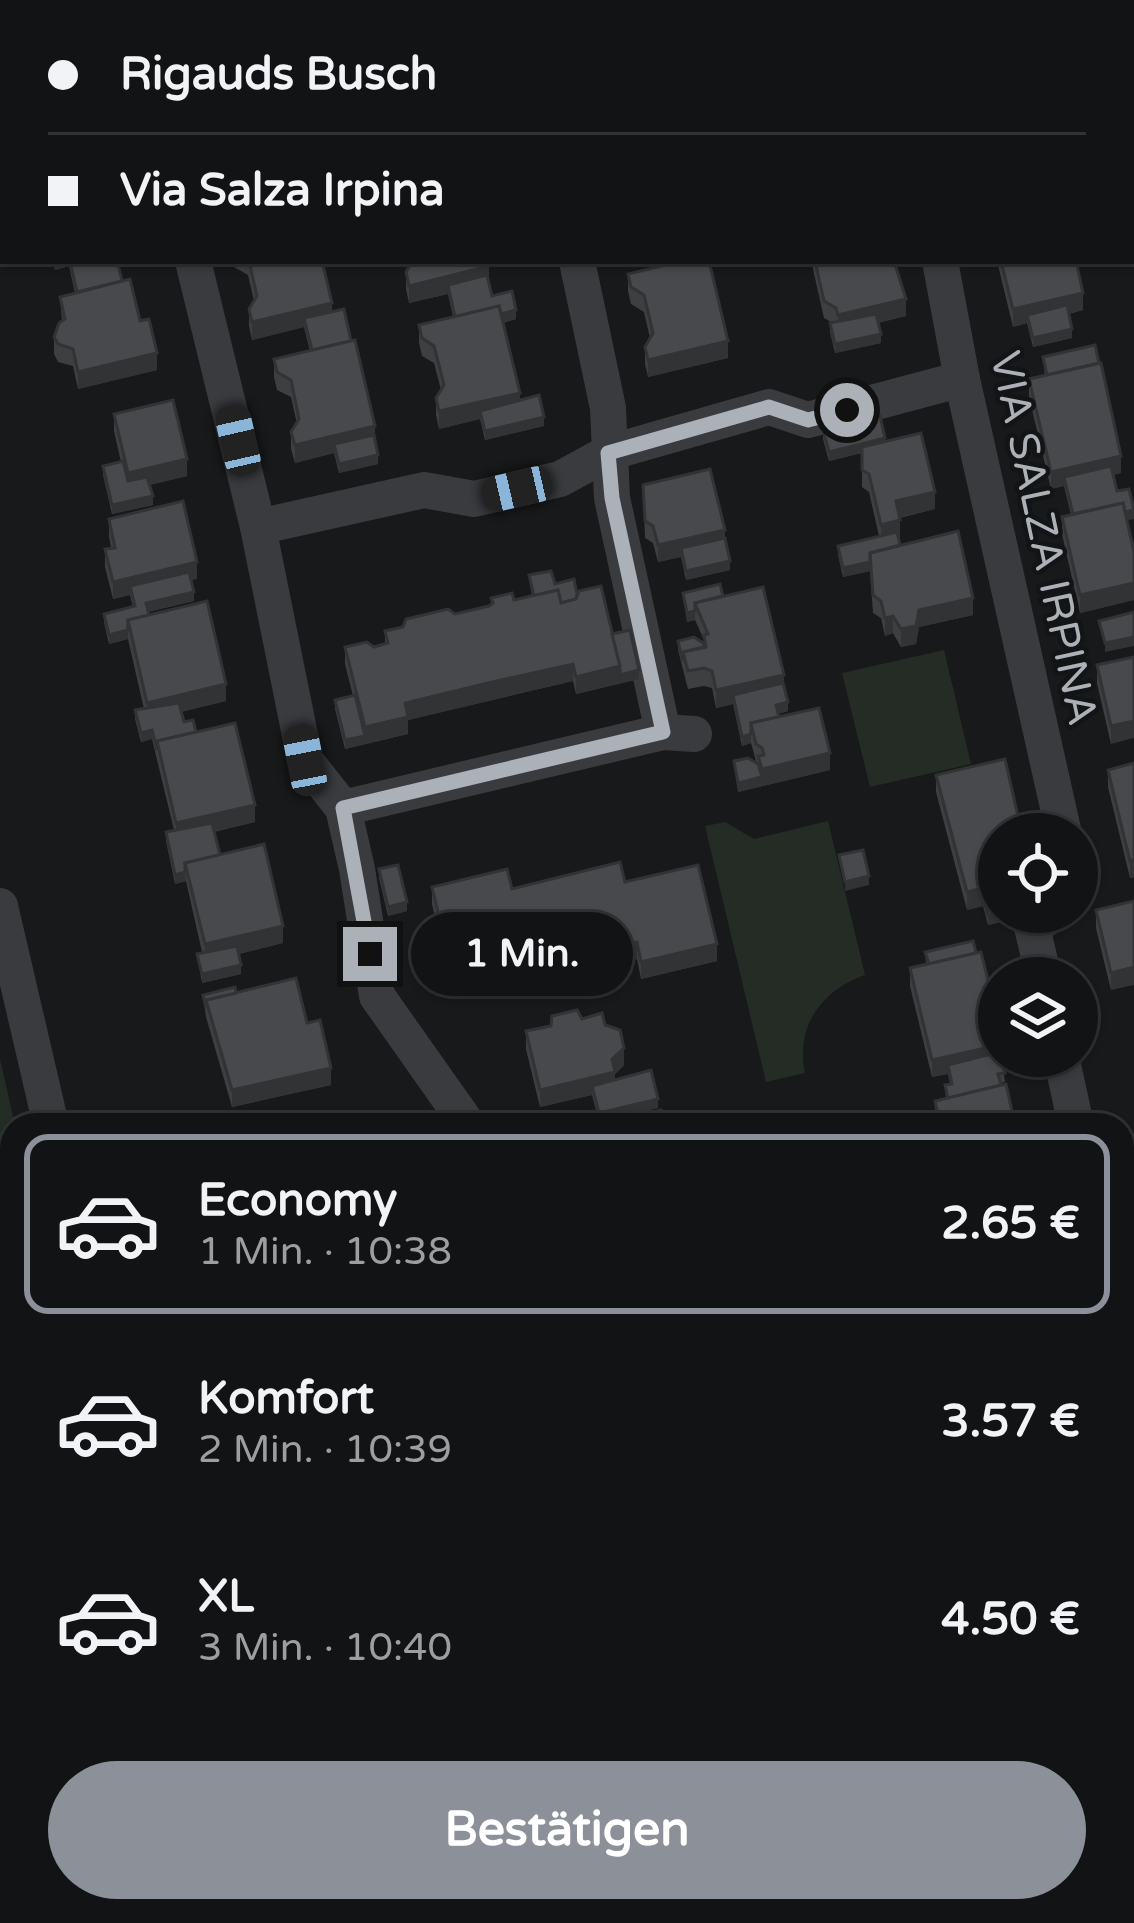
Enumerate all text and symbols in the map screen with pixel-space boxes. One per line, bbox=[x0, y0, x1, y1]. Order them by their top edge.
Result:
text: Rigauds Busch bbox=[120, 48, 437, 102]
text: Via Salza Irpina bbox=[120, 164, 445, 218]
street label: VIA SALZA IRPINA bbox=[979, 347, 1108, 730]
route start bbox=[820, 383, 874, 437]
car bbox=[212, 401, 264, 479]
car bbox=[478, 463, 556, 515]
car bbox=[280, 721, 330, 799]
map controls bbox=[978, 813, 1098, 1077]
button: locate bbox=[978, 813, 1098, 933]
callout: 1 Min. bbox=[412, 912, 634, 996]
route end bbox=[343, 927, 397, 981]
text: 1 Min. bbox=[464, 930, 580, 977]
button: layers bbox=[978, 957, 1098, 1077]
icon: car bbox=[54, 1170, 162, 1278]
text: Economy bbox=[198, 1174, 397, 1228]
text: 2.65 € bbox=[941, 1197, 1080, 1251]
text: 1 Min. · 10:38 bbox=[198, 1228, 452, 1275]
icon: car bbox=[54, 1368, 162, 1476]
text: Komfort bbox=[198, 1372, 374, 1426]
text: 3.57 € bbox=[941, 1395, 1080, 1449]
text: 2 Min. · 10:39 bbox=[198, 1426, 452, 1473]
icon: car bbox=[54, 1566, 162, 1674]
text: XL bbox=[198, 1570, 254, 1624]
text: 4.50 € bbox=[941, 1593, 1080, 1647]
text: 3 Min. · 10:40 bbox=[198, 1624, 452, 1671]
button: Bestätigen bbox=[48, 1761, 1086, 1899]

